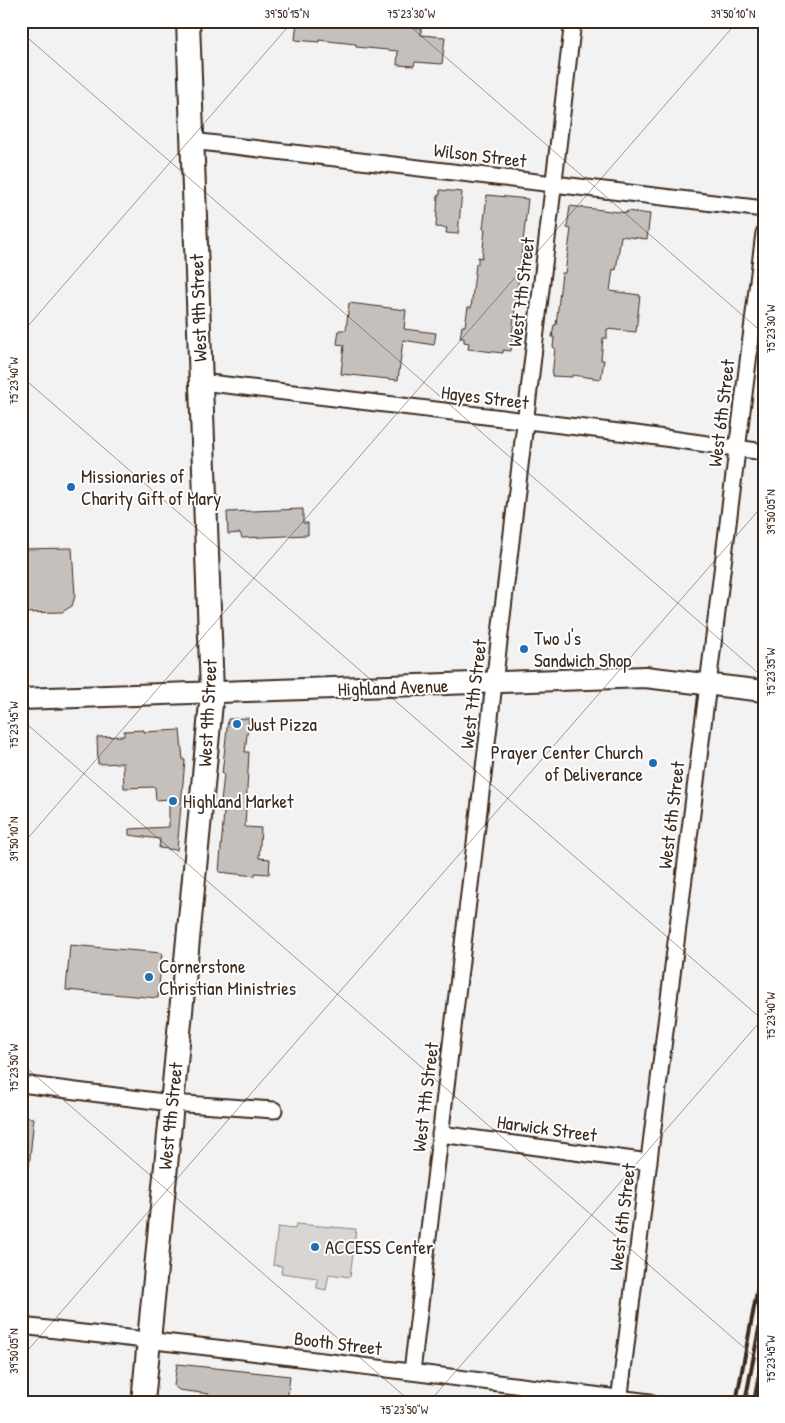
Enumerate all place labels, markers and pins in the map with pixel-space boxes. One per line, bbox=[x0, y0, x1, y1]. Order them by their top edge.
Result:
place label: Missionaries of Charity Gift of Mary bbox=[81, 463, 221, 511]
marker: Missionaries of Charity Gift of Mary bbox=[65, 481, 77, 493]
place label: Two J's Sandwich Shop bbox=[534, 625, 631, 673]
marker: Two J's Sandwich Shop bbox=[518, 643, 530, 655]
place label: Just Pizza bbox=[247, 711, 318, 737]
marker: Just Pizza bbox=[231, 718, 243, 730]
place label: Prayer Center Church of Deliverance bbox=[491, 739, 643, 787]
marker: Prayer Center Church of Deliverance bbox=[647, 757, 659, 769]
place label: Highland Market bbox=[183, 788, 294, 814]
marker: Highland Market bbox=[167, 795, 179, 807]
place label: Cornerstone Christian Ministries bbox=[159, 953, 296, 1001]
marker: Cornerstone Christian Ministries bbox=[143, 971, 155, 983]
place label: ACCESS Center bbox=[325, 1234, 434, 1260]
marker: ACCESS Center bbox=[309, 1241, 321, 1253]

